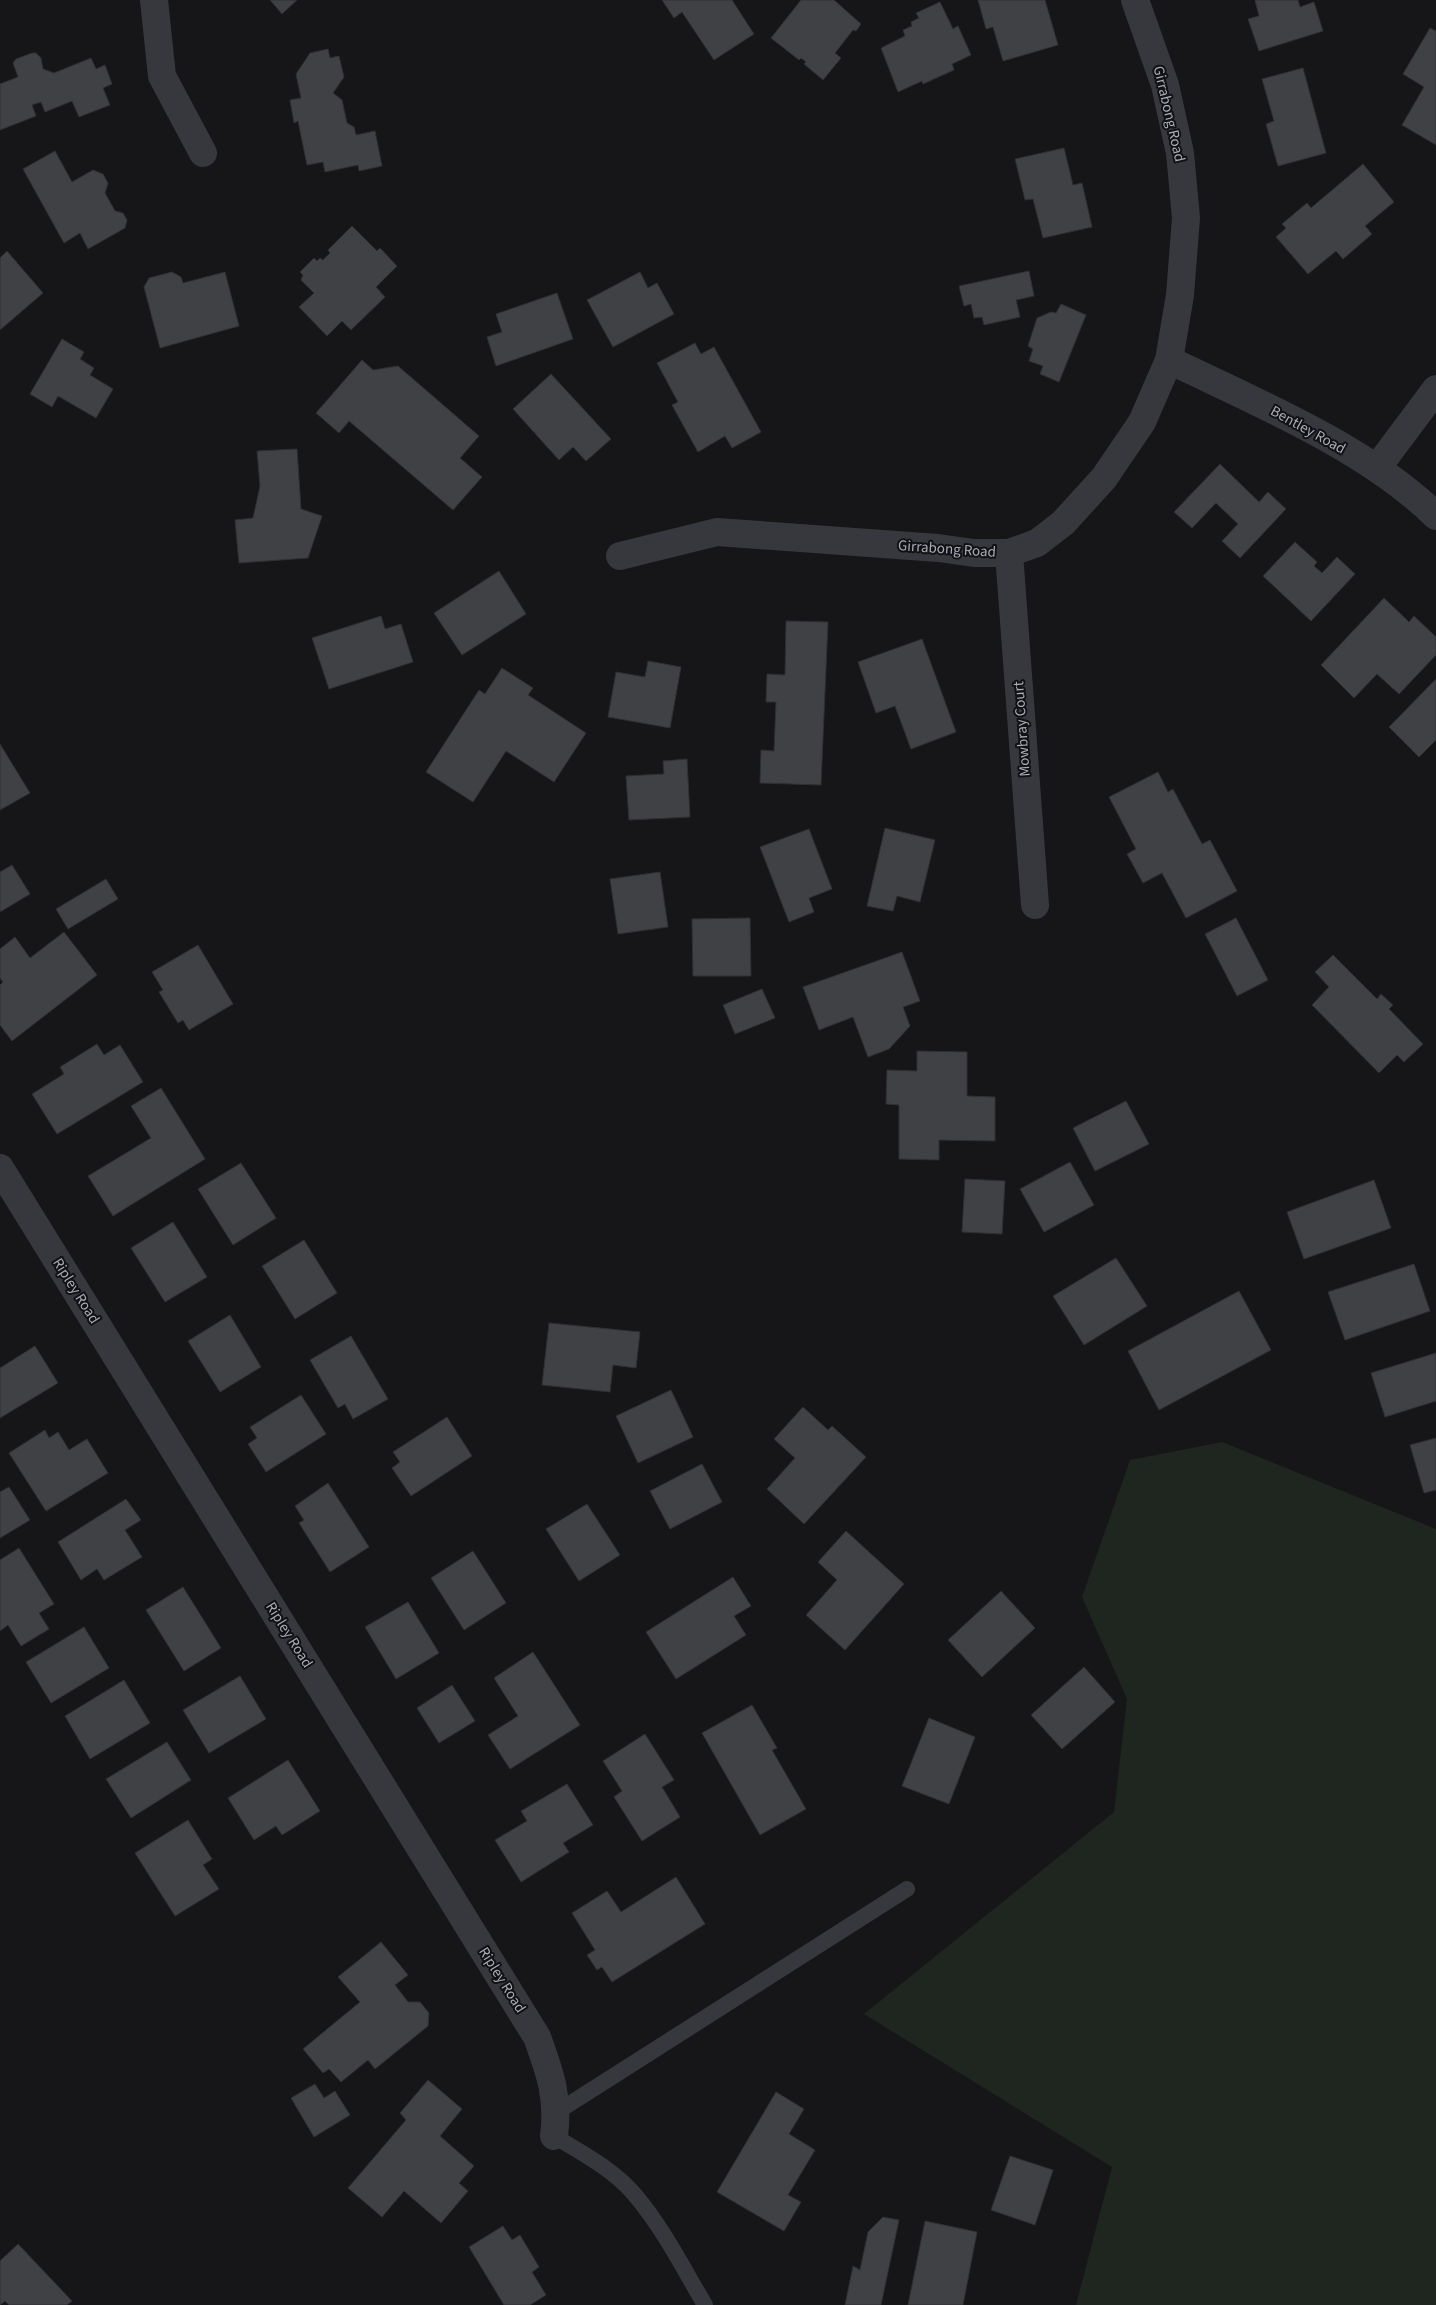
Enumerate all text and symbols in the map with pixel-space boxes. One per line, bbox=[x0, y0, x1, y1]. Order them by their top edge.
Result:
street label: Girrabong Road bbox=[1148, 64, 1190, 164]
street label: Bentley Road bbox=[1267, 401, 1349, 459]
street label: Girrabong Road bbox=[897, 535, 997, 563]
street label: Mowbray Court bbox=[1008, 681, 1036, 777]
street label: Ripley Road bbox=[47, 1254, 105, 1328]
street label: Ripley Road bbox=[260, 1598, 318, 1672]
street label: Ripley Road bbox=[473, 1943, 531, 2017]

